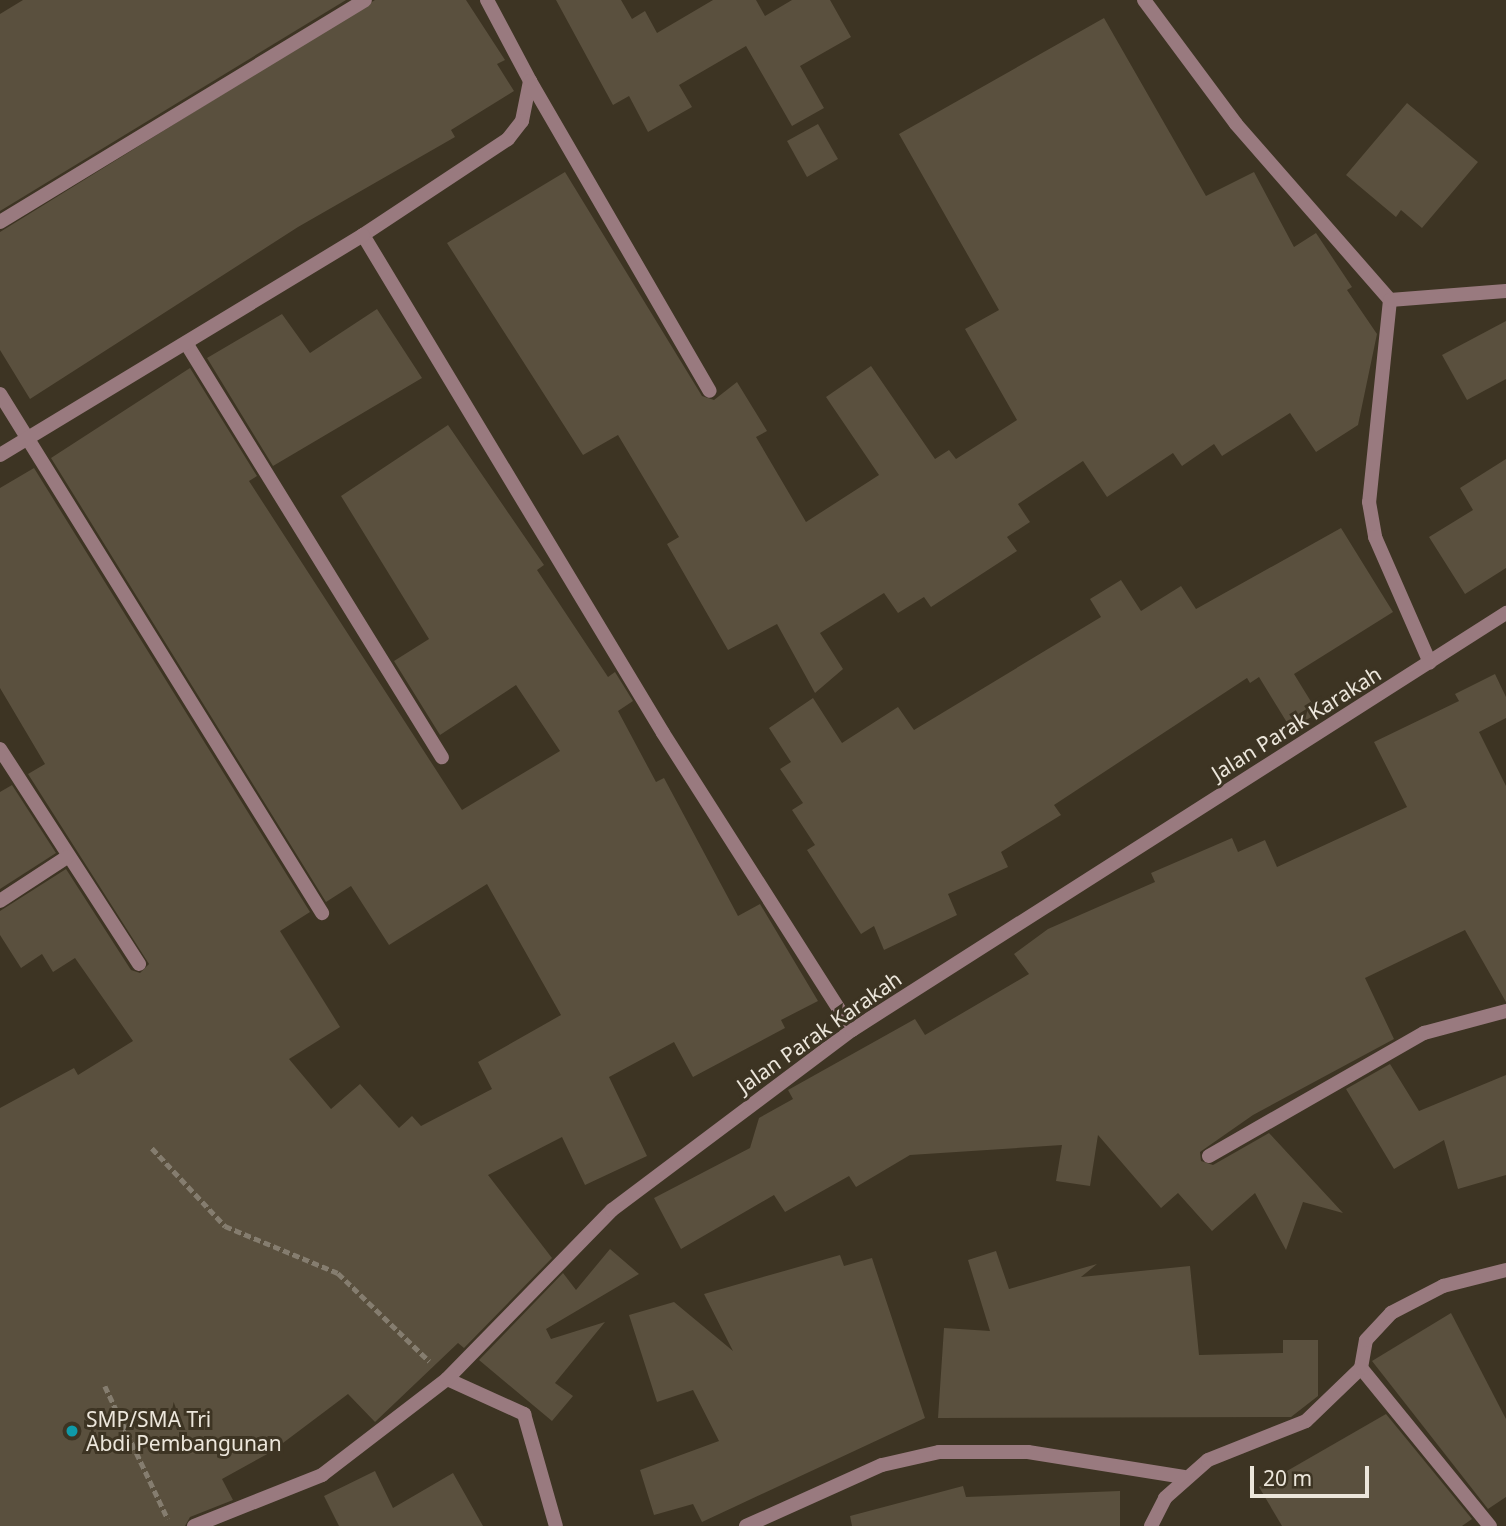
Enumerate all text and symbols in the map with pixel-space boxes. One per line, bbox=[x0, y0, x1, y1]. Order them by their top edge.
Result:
street label: Jalan Parak Karakah bbox=[1207, 661, 1385, 785]
street label: Jalan Parak Karakah bbox=[732, 966, 906, 1098]
place label: SMP/SMA Tri Abdi Pembangunan bbox=[86, 1406, 282, 1456]
marker: SMP/SMA Tri Abdi Pembangunan bbox=[64, 1423, 80, 1439]
scale bar bbox=[1254, 1452, 1373, 1496]
text: 20 m bbox=[1263, 1464, 1312, 1492]

